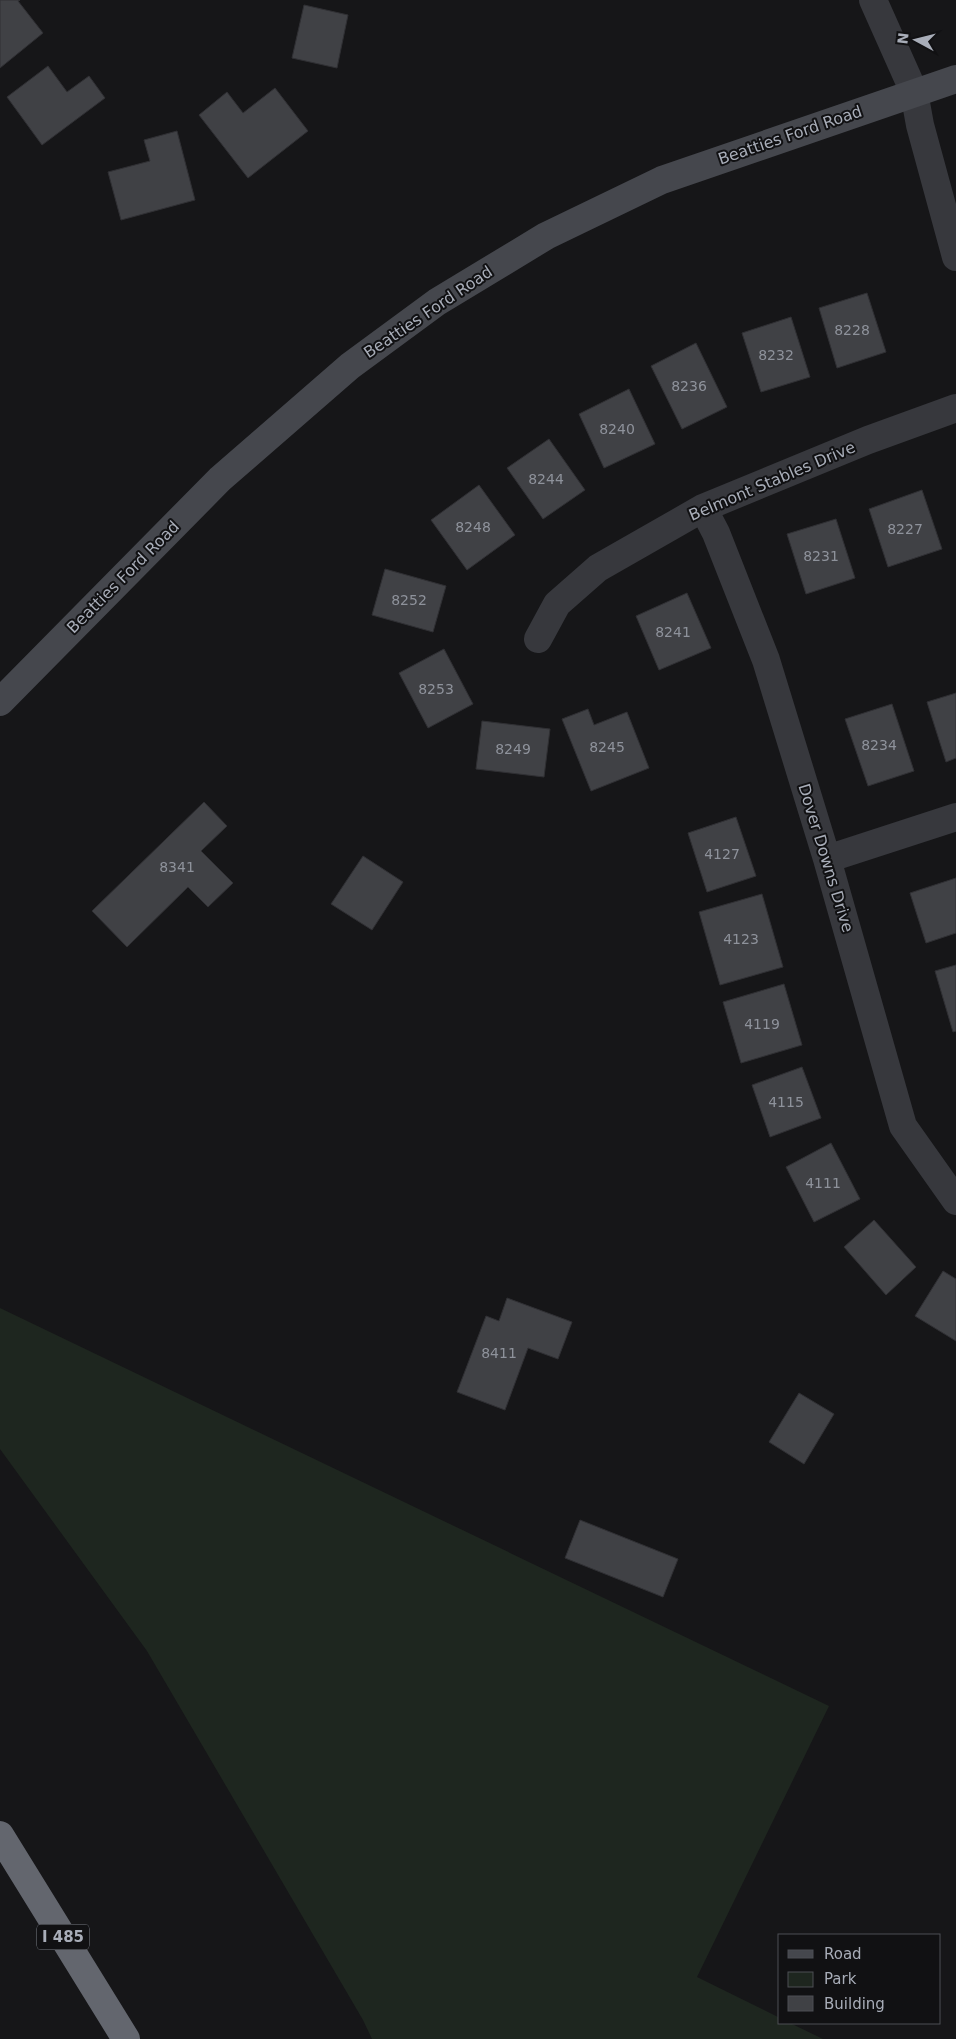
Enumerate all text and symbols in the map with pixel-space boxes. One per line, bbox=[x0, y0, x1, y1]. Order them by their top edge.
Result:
north arrow bbox=[891, 15, 941, 65]
text: N bbox=[894, 32, 912, 45]
street label: Beatties Ford Road bbox=[716, 101, 864, 169]
street label: Beatties Ford Road bbox=[360, 262, 496, 362]
house number: 8228 bbox=[834, 322, 870, 338]
house number: 8232 bbox=[758, 347, 794, 363]
house number: 8236 bbox=[671, 378, 707, 394]
house number: 8240 bbox=[599, 421, 635, 437]
street label: Belmont Stables Drive bbox=[686, 437, 858, 525]
house number: 8244 bbox=[528, 471, 564, 487]
street label: Beatties Ford Road bbox=[63, 517, 183, 637]
house number: 8248 bbox=[455, 519, 491, 535]
house number: 8227 bbox=[887, 521, 923, 537]
house number: 8231 bbox=[803, 548, 839, 564]
house number: 8252 bbox=[391, 592, 427, 608]
house number: 8241 bbox=[655, 624, 691, 640]
house number: 8253 bbox=[418, 681, 454, 697]
house number: 8234 bbox=[861, 737, 897, 753]
house number: 8245 bbox=[589, 739, 625, 755]
house number: 8249 bbox=[495, 741, 531, 757]
street label: Dover Downs Drive bbox=[794, 781, 858, 935]
house number: 4127 bbox=[704, 846, 740, 862]
house number: 8341 bbox=[159, 859, 195, 875]
house number: 4123 bbox=[723, 931, 759, 947]
house number: 4119 bbox=[744, 1016, 780, 1032]
house number: 4115 bbox=[768, 1094, 804, 1110]
house number: 4111 bbox=[805, 1175, 841, 1191]
house number: 8411 bbox=[481, 1345, 517, 1361]
road number: I 485 bbox=[37, 1924, 89, 1950]
legend bbox=[778, 1934, 941, 2024]
text: Road bbox=[824, 1945, 862, 1963]
text: Park bbox=[824, 1970, 857, 1988]
text: Building bbox=[824, 1995, 885, 2013]

